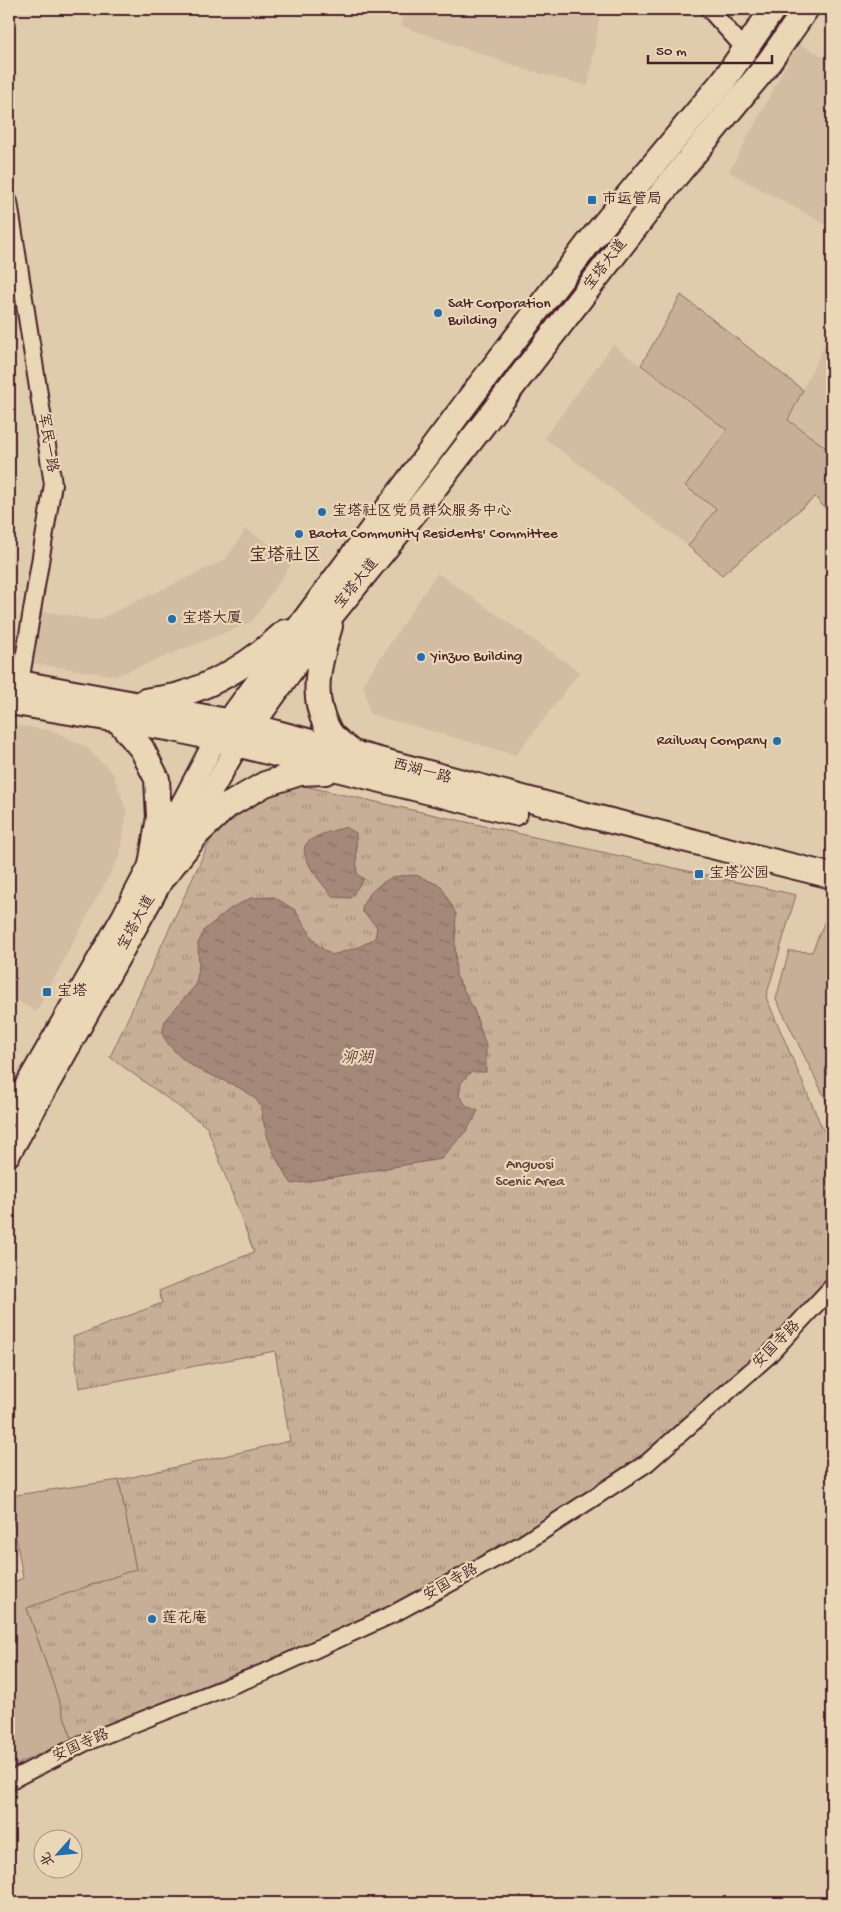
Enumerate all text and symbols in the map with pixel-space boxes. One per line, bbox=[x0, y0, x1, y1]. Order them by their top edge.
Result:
scale bar bbox=[648, 32, 772, 64]
text: 50 m bbox=[656, 43, 687, 61]
place label: 市运管局 bbox=[602, 191, 662, 209]
marker: 市运管局 bbox=[586, 194, 598, 206]
street label: 宝塔大道 bbox=[580, 235, 632, 294]
place label: Salt Corporation Building bbox=[447, 295, 551, 330]
marker: Salt Corporation Building bbox=[432, 307, 444, 319]
street label: 军民一路 bbox=[33, 412, 61, 474]
place label: 宝塔社区党员群众服务中心 bbox=[332, 502, 512, 521]
marker: 宝塔社区党员群众服务中心 bbox=[316, 506, 328, 518]
place label: Baota Community Residents' Committee bbox=[308, 525, 558, 543]
marker: Baota Community Residents' Committee bbox=[293, 528, 305, 540]
district label: 宝塔社区 bbox=[249, 545, 321, 567]
street label: 宝塔大道 bbox=[330, 554, 383, 613]
place label: 宝塔大厦 bbox=[182, 609, 242, 628]
marker: 宝塔大厦 bbox=[166, 613, 178, 625]
place label: Yinzuo Building bbox=[429, 648, 522, 666]
marker: Yinzuo Building bbox=[415, 651, 427, 663]
place label: Railway Company bbox=[657, 732, 768, 750]
marker: Railway Company bbox=[771, 735, 783, 747]
street label: 西湖一路 bbox=[391, 756, 453, 788]
place label: 宝塔公园 bbox=[709, 864, 769, 883]
marker: 宝塔公园 bbox=[693, 868, 705, 880]
street label: 宝塔大道 bbox=[114, 892, 159, 954]
place label: 宝塔 bbox=[57, 982, 87, 1001]
marker: 宝塔 bbox=[41, 986, 53, 998]
water label: 泖湖 bbox=[341, 1049, 375, 1069]
park label: Anguosi Scenic Area bbox=[495, 1156, 565, 1191]
street label: 安国寺路 bbox=[749, 1317, 805, 1373]
street label: 安国寺路 bbox=[420, 1561, 482, 1605]
place label: 莲花庵 bbox=[162, 1610, 207, 1628]
marker: 莲花庵 bbox=[146, 1613, 158, 1625]
street label: 安国寺路 bbox=[50, 1726, 112, 1766]
north arrow bbox=[32, 1830, 82, 1880]
text: 北 bbox=[38, 1849, 59, 1869]

